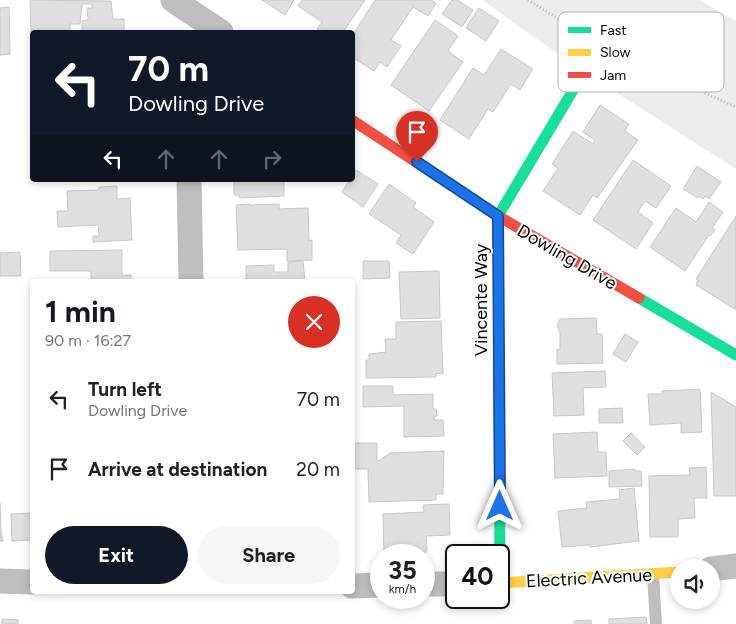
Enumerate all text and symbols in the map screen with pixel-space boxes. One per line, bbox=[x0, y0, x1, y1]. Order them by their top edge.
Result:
legend bbox=[558, 12, 724, 92]
text: Fast bbox=[600, 22, 626, 39]
text: Slow bbox=[600, 44, 631, 61]
text: 70 m bbox=[128, 48, 209, 90]
icon: left bbox=[45, 50, 110, 115]
text: Jam bbox=[600, 67, 626, 84]
text: Dowling Drive bbox=[128, 90, 264, 117]
pin bbox=[396, 111, 438, 162]
icon: arrive bbox=[403, 118, 431, 146]
icon: left bbox=[99, 145, 127, 173]
icon: ahead bbox=[152, 145, 180, 173]
icon: ahead bbox=[205, 145, 233, 173]
icon: right bbox=[258, 145, 286, 173]
street label: Dowling Drive bbox=[513, 220, 621, 294]
street label: Vincente Way bbox=[470, 243, 492, 356]
text: 1 min bbox=[45, 293, 116, 330]
button: close bbox=[288, 296, 340, 348]
text: 90 m · 16:27 bbox=[45, 331, 131, 350]
text: Turn left bbox=[88, 378, 162, 401]
icon: left bbox=[45, 385, 73, 413]
text: 70 m bbox=[297, 388, 340, 411]
text: Dowling Drive bbox=[88, 401, 187, 420]
icon: arrive bbox=[45, 455, 73, 483]
text: Arrive at destination bbox=[88, 458, 267, 481]
text: 20 m bbox=[296, 458, 340, 481]
position arrow bbox=[473, 479, 525, 531]
button: Exit bbox=[45, 526, 188, 584]
button: Share bbox=[198, 526, 340, 584]
speed limit sign: 40 bbox=[445, 544, 510, 609]
text: 35 bbox=[388, 555, 417, 585]
map controls bbox=[670, 559, 720, 609]
button: sound bbox=[670, 559, 720, 609]
street label: Electric Avenue bbox=[525, 564, 653, 592]
text: km/h bbox=[389, 582, 416, 596]

